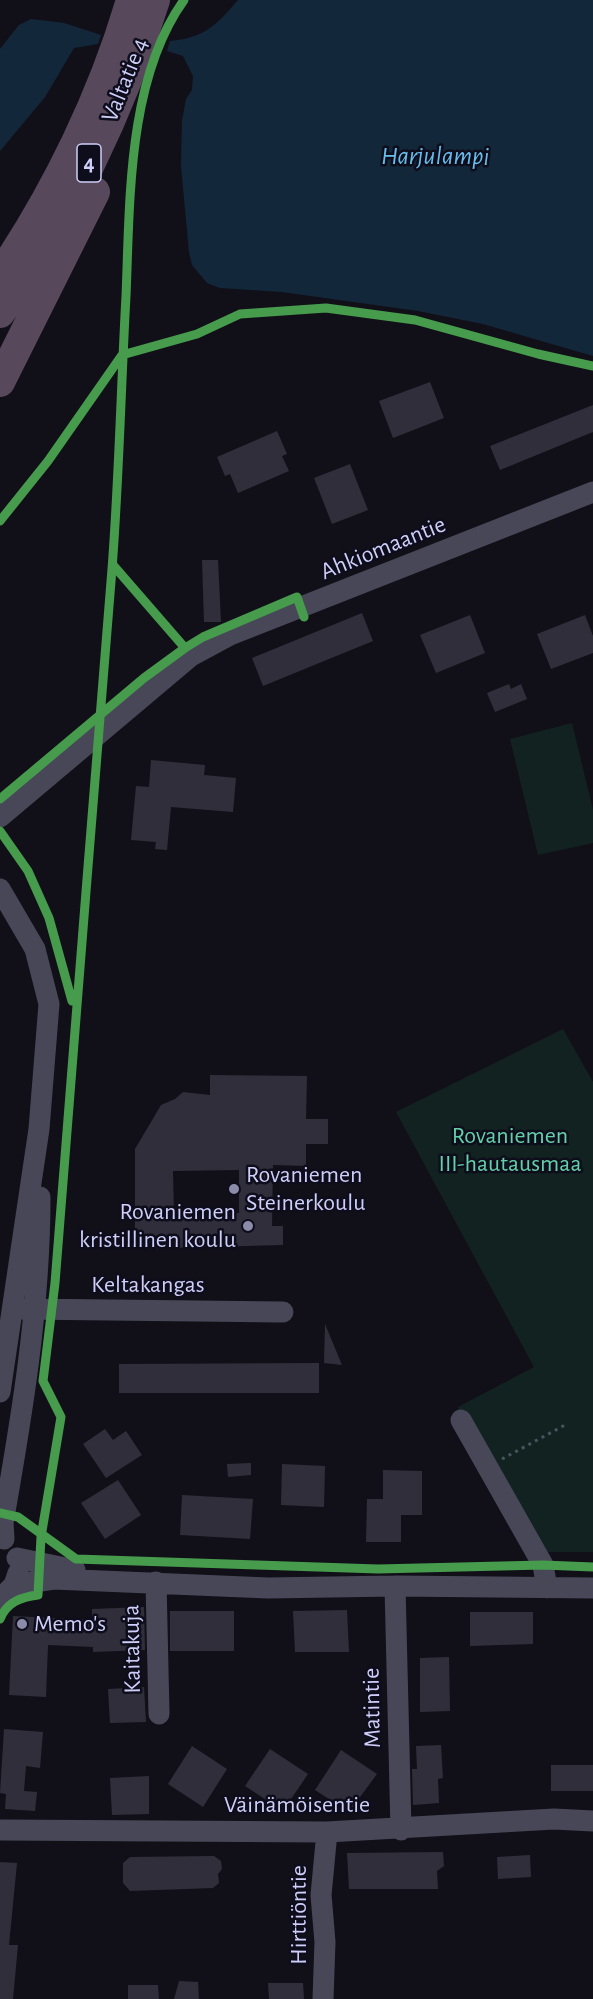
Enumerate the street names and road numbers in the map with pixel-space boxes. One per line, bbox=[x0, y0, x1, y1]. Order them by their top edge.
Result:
street label: Valtatie 4 bbox=[95, 34, 155, 126]
road number: 4 bbox=[77, 144, 101, 182]
street label: Ahkiomaantie bbox=[316, 510, 450, 586]
street label: Keltakangas bbox=[91, 1271, 205, 1299]
street label: Kaitakuja bbox=[117, 1604, 147, 1694]
street label: Matintie bbox=[357, 1668, 387, 1748]
street label: Väinämöisentie bbox=[224, 1791, 370, 1819]
street label: Hirttiöntie bbox=[285, 1865, 313, 1965]

